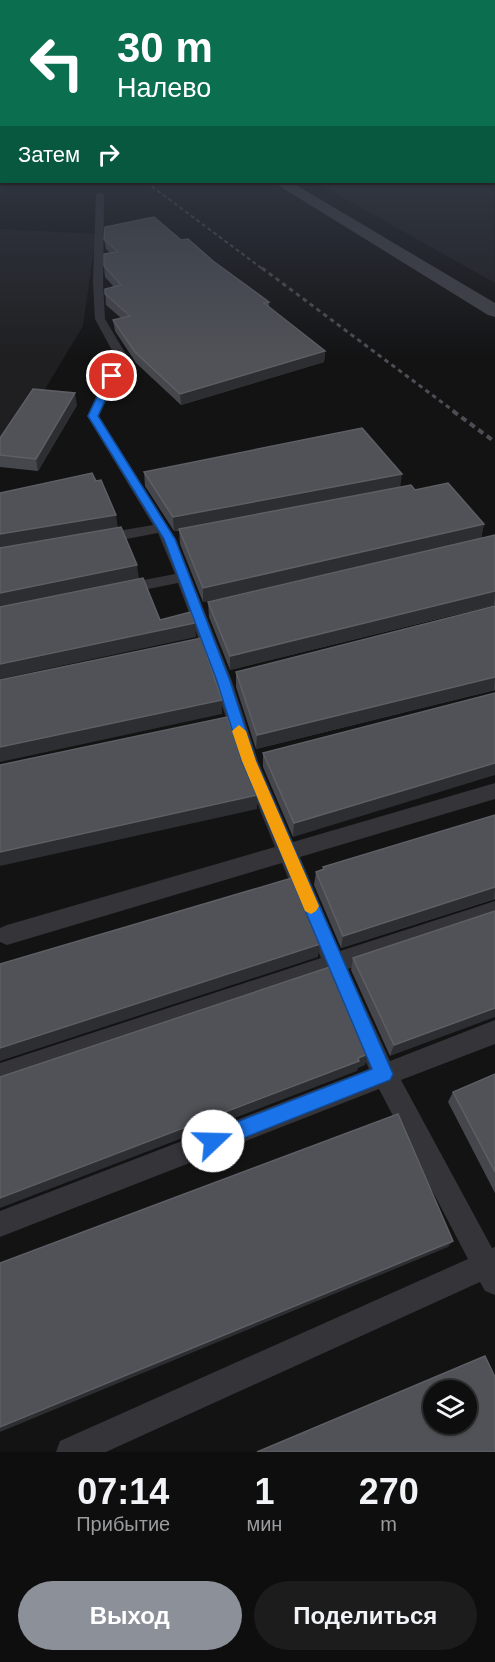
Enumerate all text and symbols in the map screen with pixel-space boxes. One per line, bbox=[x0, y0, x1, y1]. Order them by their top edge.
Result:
icon: left bbox=[18, 24, 96, 102]
text: 30 m bbox=[117, 24, 213, 71]
text: Налево bbox=[117, 73, 211, 103]
icon: right bbox=[92, 138, 125, 171]
text: Затем bbox=[18, 142, 80, 167]
pin bbox=[86, 350, 137, 401]
icon: arrive bbox=[95, 359, 128, 392]
position arrow bbox=[181, 1109, 245, 1173]
map controls bbox=[423, 1380, 477, 1434]
button: layers bbox=[423, 1380, 477, 1434]
text: 07:14 bbox=[77, 1471, 169, 1512]
text: 1 bbox=[254, 1471, 274, 1512]
text: 270 bbox=[359, 1471, 419, 1512]
text: Прибытие bbox=[76, 1513, 170, 1535]
text: мин bbox=[246, 1513, 282, 1535]
text: m bbox=[380, 1513, 397, 1535]
button: Выход bbox=[18, 1581, 242, 1650]
button: Поделиться bbox=[254, 1581, 477, 1650]

